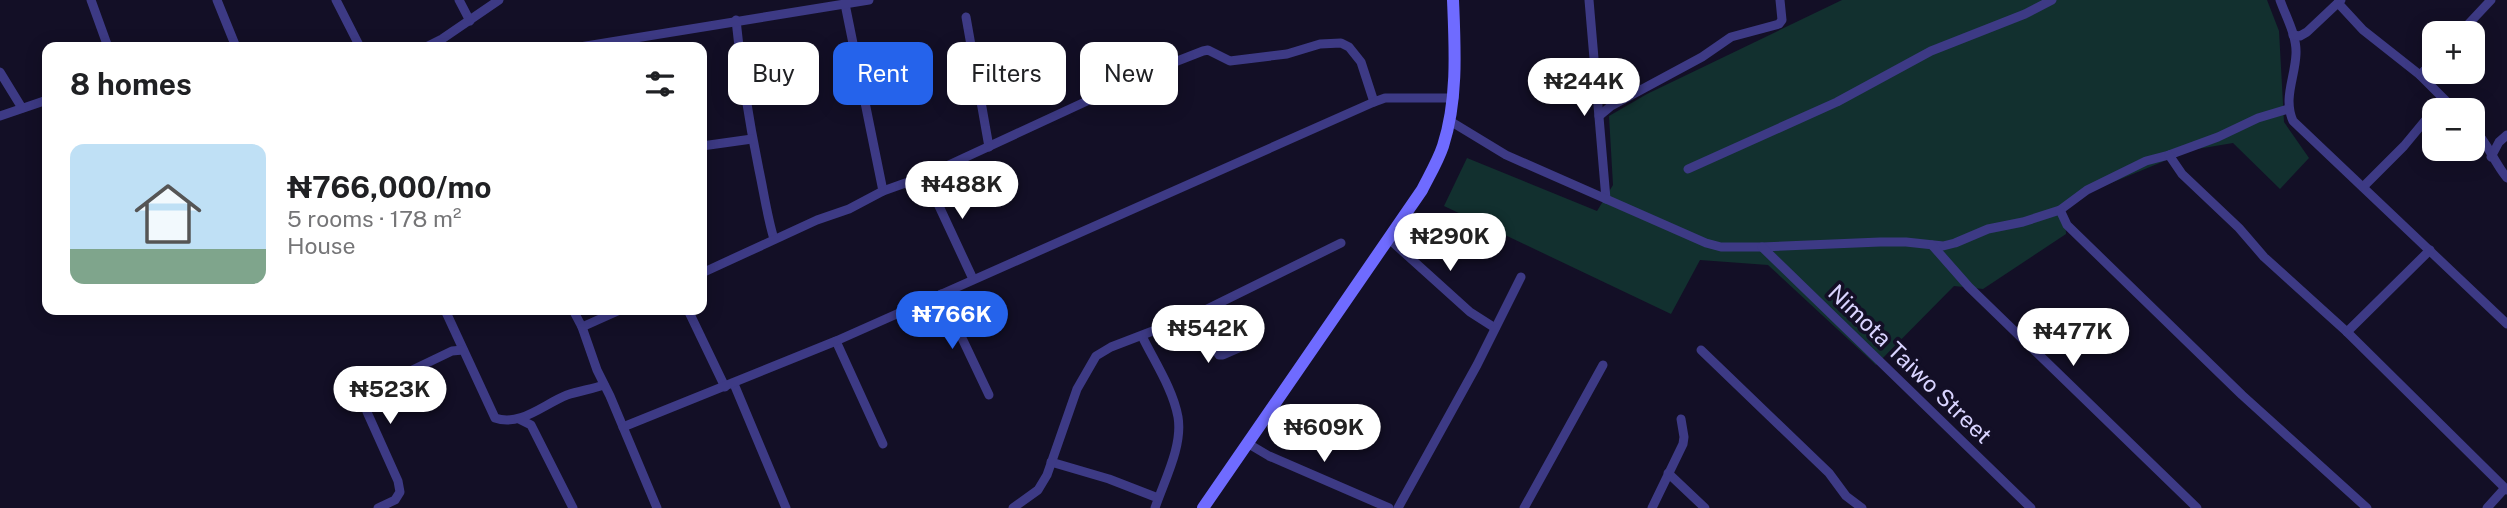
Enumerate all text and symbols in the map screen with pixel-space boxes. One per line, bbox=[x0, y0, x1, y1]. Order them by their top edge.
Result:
map controls bbox=[2422, 21, 2485, 161]
button: + bbox=[2422, 21, 2485, 84]
chip: Buy bbox=[728, 42, 819, 105]
chip: Rent bbox=[833, 42, 933, 105]
chip: Filters bbox=[947, 42, 1066, 105]
chip: New bbox=[1080, 42, 1178, 105]
pin: ₦244K bbox=[1535, 58, 1633, 118]
icon: filters bbox=[641, 65, 679, 103]
text: 8 homes bbox=[70, 66, 192, 102]
text: ₦244K bbox=[1544, 67, 1624, 94]
button: − bbox=[2422, 98, 2485, 161]
pin: ₦488K bbox=[913, 162, 1011, 221]
text: ₦766,000/mo bbox=[287, 169, 492, 205]
text: ₦488K bbox=[921, 170, 1003, 197]
icon: home bbox=[126, 172, 210, 256]
text: 5 rooms · 178 m² bbox=[287, 205, 461, 232]
pin: ₦290K bbox=[1401, 214, 1499, 273]
text: ₦290K bbox=[1410, 222, 1490, 249]
text: House bbox=[287, 232, 355, 259]
street label: Nimota Taiwo Street bbox=[1823, 279, 1998, 449]
pin: ₦766K bbox=[903, 292, 1001, 351]
text: ₦766K bbox=[912, 300, 992, 327]
pin: ₦542K bbox=[1159, 306, 1257, 365]
pin: ₦477K bbox=[2024, 308, 2122, 368]
text: ₦542K bbox=[1168, 314, 1248, 341]
text: ₦477K bbox=[2033, 317, 2113, 344]
pin: ₦523K bbox=[341, 366, 439, 426]
text: ₦523K bbox=[349, 375, 431, 402]
pin: ₦609K bbox=[1275, 405, 1373, 464]
text: ₦609K bbox=[1284, 413, 1364, 440]

